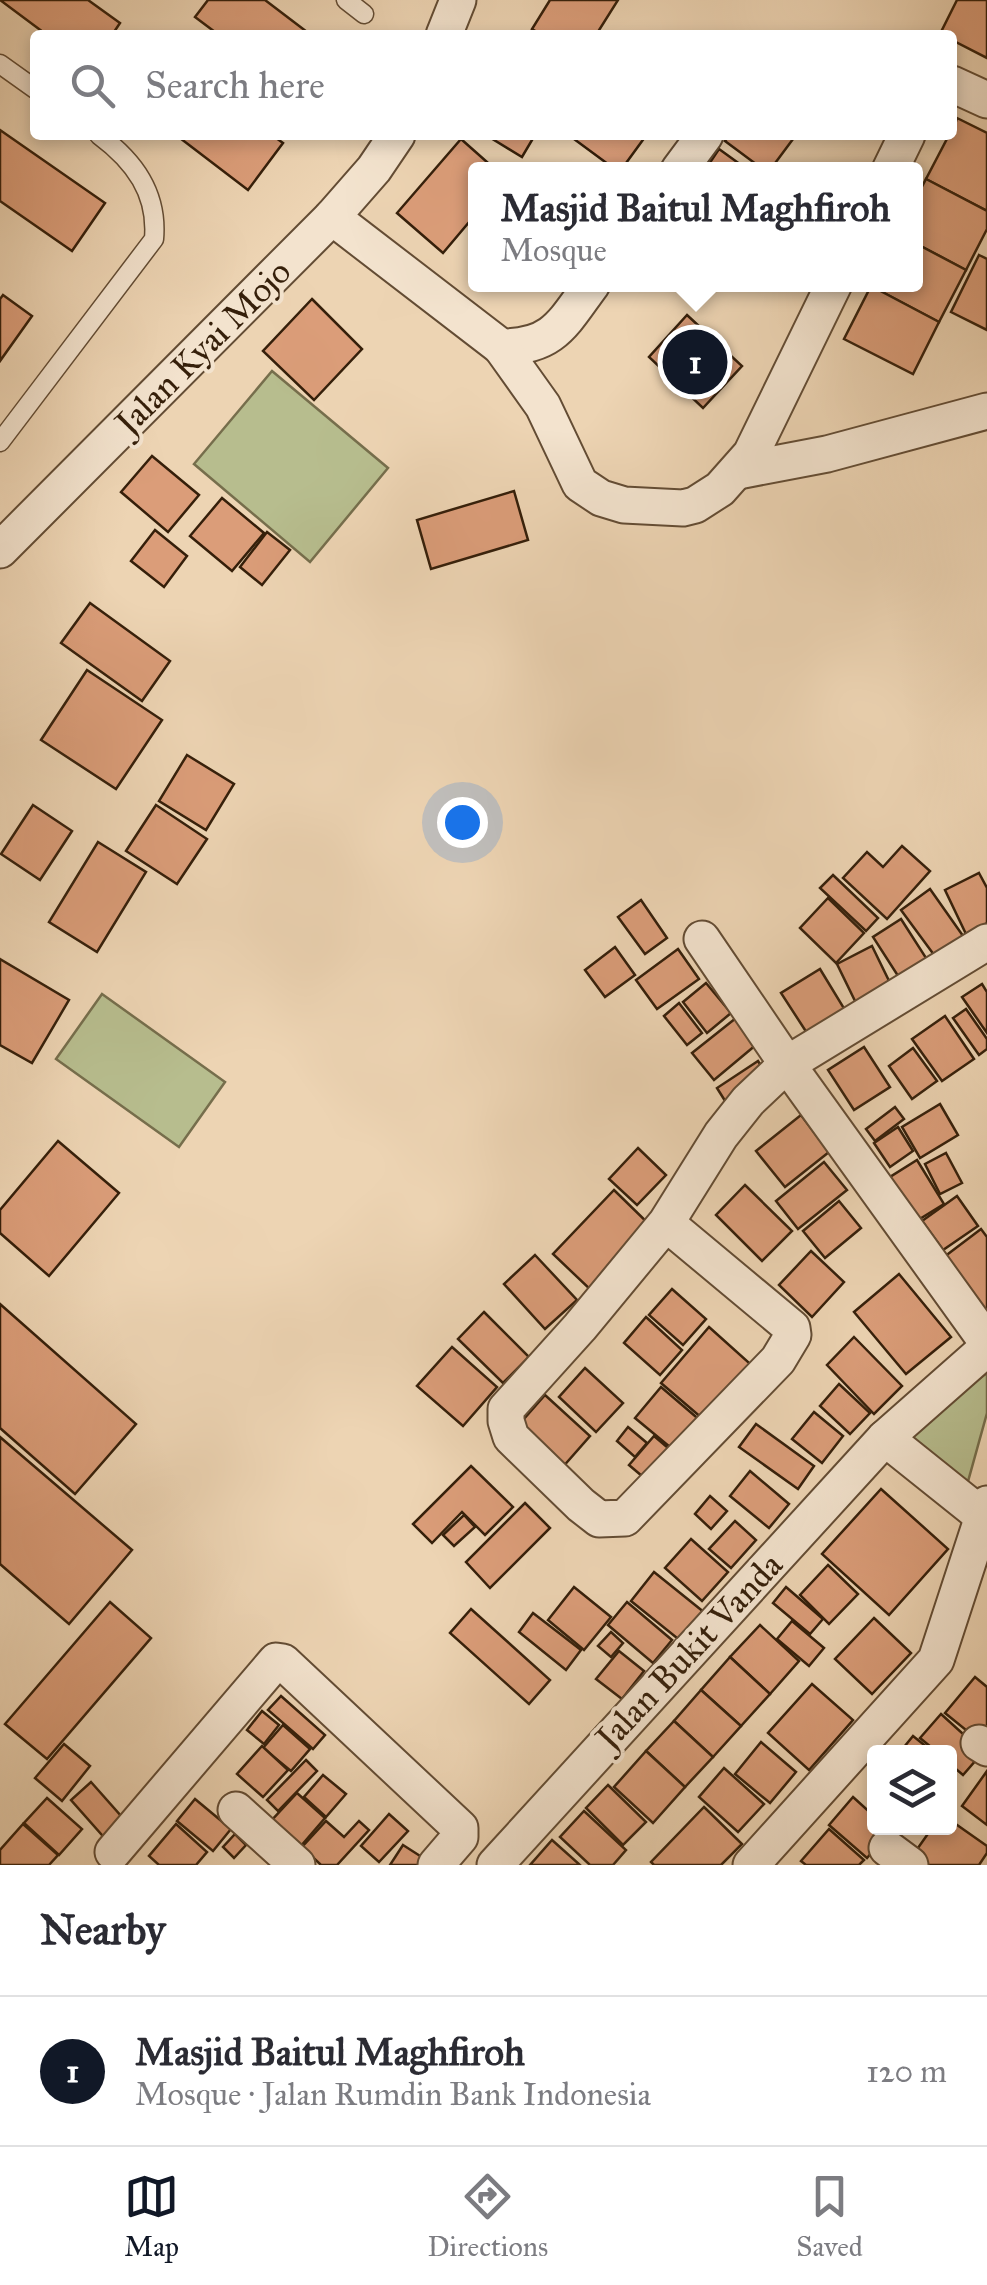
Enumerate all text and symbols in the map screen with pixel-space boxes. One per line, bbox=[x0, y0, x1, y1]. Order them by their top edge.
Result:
search box bbox=[30, 30, 957, 140]
icon: search bbox=[65, 58, 120, 113]
text: Search here bbox=[145, 62, 325, 108]
popup bbox=[468, 162, 923, 292]
text: Masjid Baitul Maghfiroh bbox=[501, 185, 890, 231]
text: Mosque bbox=[501, 231, 607, 270]
street label: Jalan Kyai Mojo bbox=[104, 251, 300, 447]
pin: 1 bbox=[662, 324, 728, 400]
your location bbox=[437, 797, 488, 848]
street label: Jalan Bukit Vanda bbox=[584, 1544, 792, 1762]
map controls bbox=[867, 1745, 957, 1835]
button: layers bbox=[867, 1745, 957, 1835]
text: Nearby bbox=[40, 1904, 165, 1956]
text: Masjid Baitul Maghfiroh bbox=[135, 2029, 525, 2075]
text: 1 bbox=[66, 2052, 79, 2091]
text: 120 m bbox=[866, 2052, 947, 2091]
text: Mosque · Jalan Rumdin Bank Indonesia bbox=[135, 2075, 651, 2114]
tab: Map bbox=[124, 2169, 179, 2264]
tab: Directions bbox=[427, 2169, 548, 2264]
tab: Saved bbox=[796, 2169, 863, 2264]

